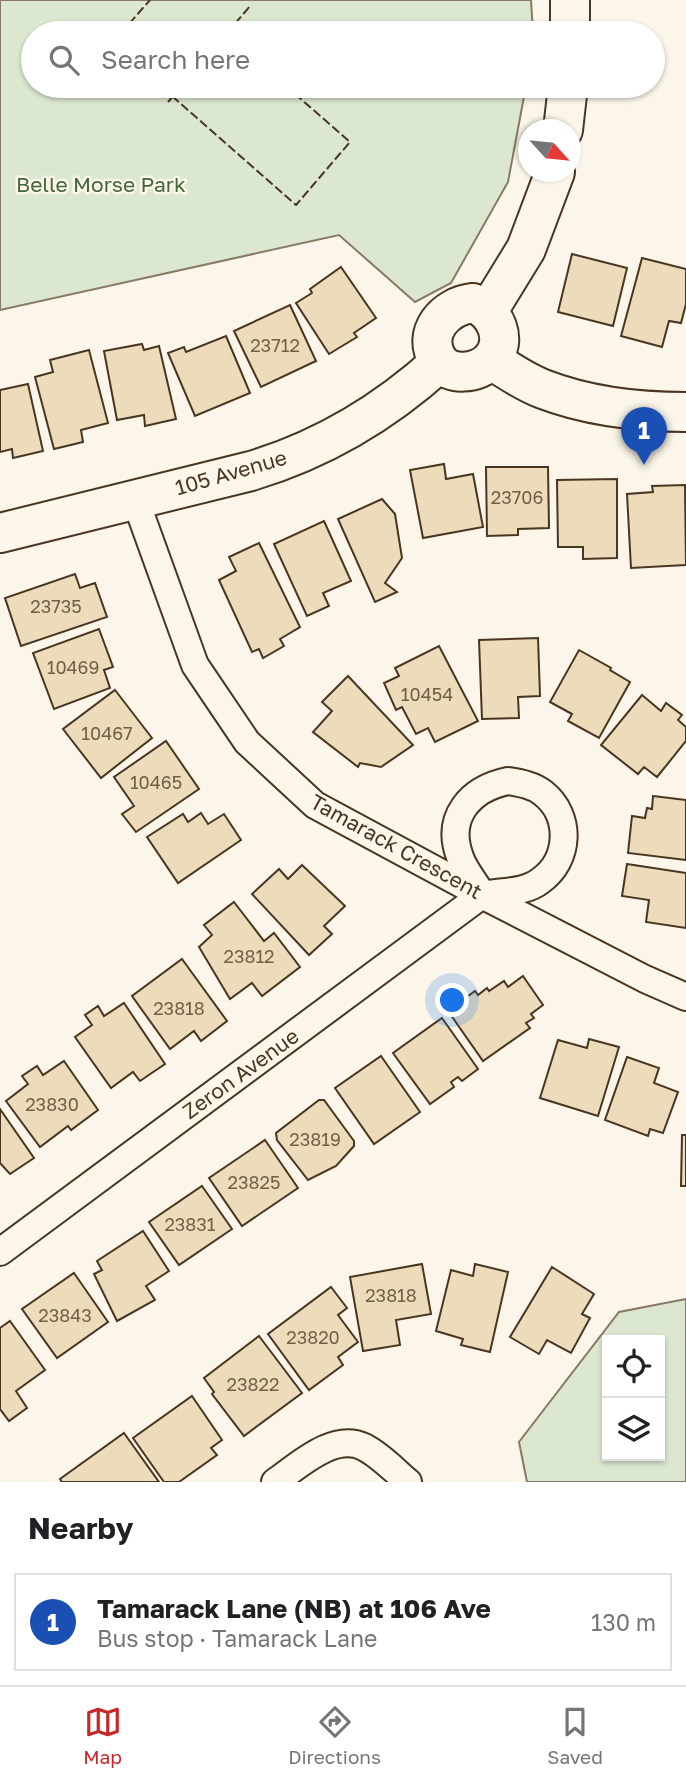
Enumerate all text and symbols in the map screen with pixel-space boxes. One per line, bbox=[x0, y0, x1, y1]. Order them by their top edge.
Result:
search box bbox=[21, 21, 665, 98]
icon: search bbox=[45, 41, 83, 79]
text: Search here bbox=[101, 44, 250, 75]
north arrow bbox=[518, 119, 581, 182]
park label: Belle Morse Park bbox=[16, 171, 186, 197]
house number: 23712 bbox=[250, 334, 300, 356]
pin: 1 bbox=[621, 407, 667, 465]
street label: 105 Avenue bbox=[172, 444, 289, 500]
house number: 23706 bbox=[491, 486, 543, 508]
house number: 23735 bbox=[30, 595, 82, 617]
house number: 10469 bbox=[47, 656, 99, 678]
house number: 10454 bbox=[401, 683, 453, 705]
house number: 10467 bbox=[81, 722, 133, 744]
house number: 10465 bbox=[130, 771, 182, 793]
street label: Tamarack Crescent bbox=[306, 788, 487, 904]
house number: 23812 bbox=[223, 945, 275, 967]
your location bbox=[435, 983, 469, 1017]
house number: 23818 bbox=[153, 997, 205, 1019]
street label: Zeron Avenue bbox=[177, 1022, 304, 1124]
house number: 23830 bbox=[25, 1093, 79, 1115]
house number: 23819 bbox=[289, 1128, 341, 1150]
house number: 23825 bbox=[228, 1171, 280, 1193]
house number: 23831 bbox=[164, 1213, 216, 1235]
house number: 23818 bbox=[365, 1284, 417, 1306]
house number: 23843 bbox=[38, 1304, 92, 1326]
house number: 23820 bbox=[286, 1326, 340, 1348]
map controls bbox=[602, 1335, 665, 1461]
button: locate bbox=[602, 1335, 665, 1398]
house number: 23822 bbox=[227, 1373, 279, 1395]
button: layers bbox=[602, 1398, 665, 1461]
text: Nearby bbox=[28, 1510, 133, 1546]
text: Tamarack Lane (NB) at 106 Ave bbox=[97, 1593, 491, 1624]
text: 1 bbox=[47, 1608, 59, 1636]
text: 130 m bbox=[591, 1608, 656, 1636]
text: Bus stop · Tamarack Lane bbox=[97, 1624, 377, 1652]
tab: Map bbox=[83, 1703, 122, 1768]
tab: Directions bbox=[288, 1703, 381, 1768]
tab: Saved bbox=[547, 1703, 603, 1768]

